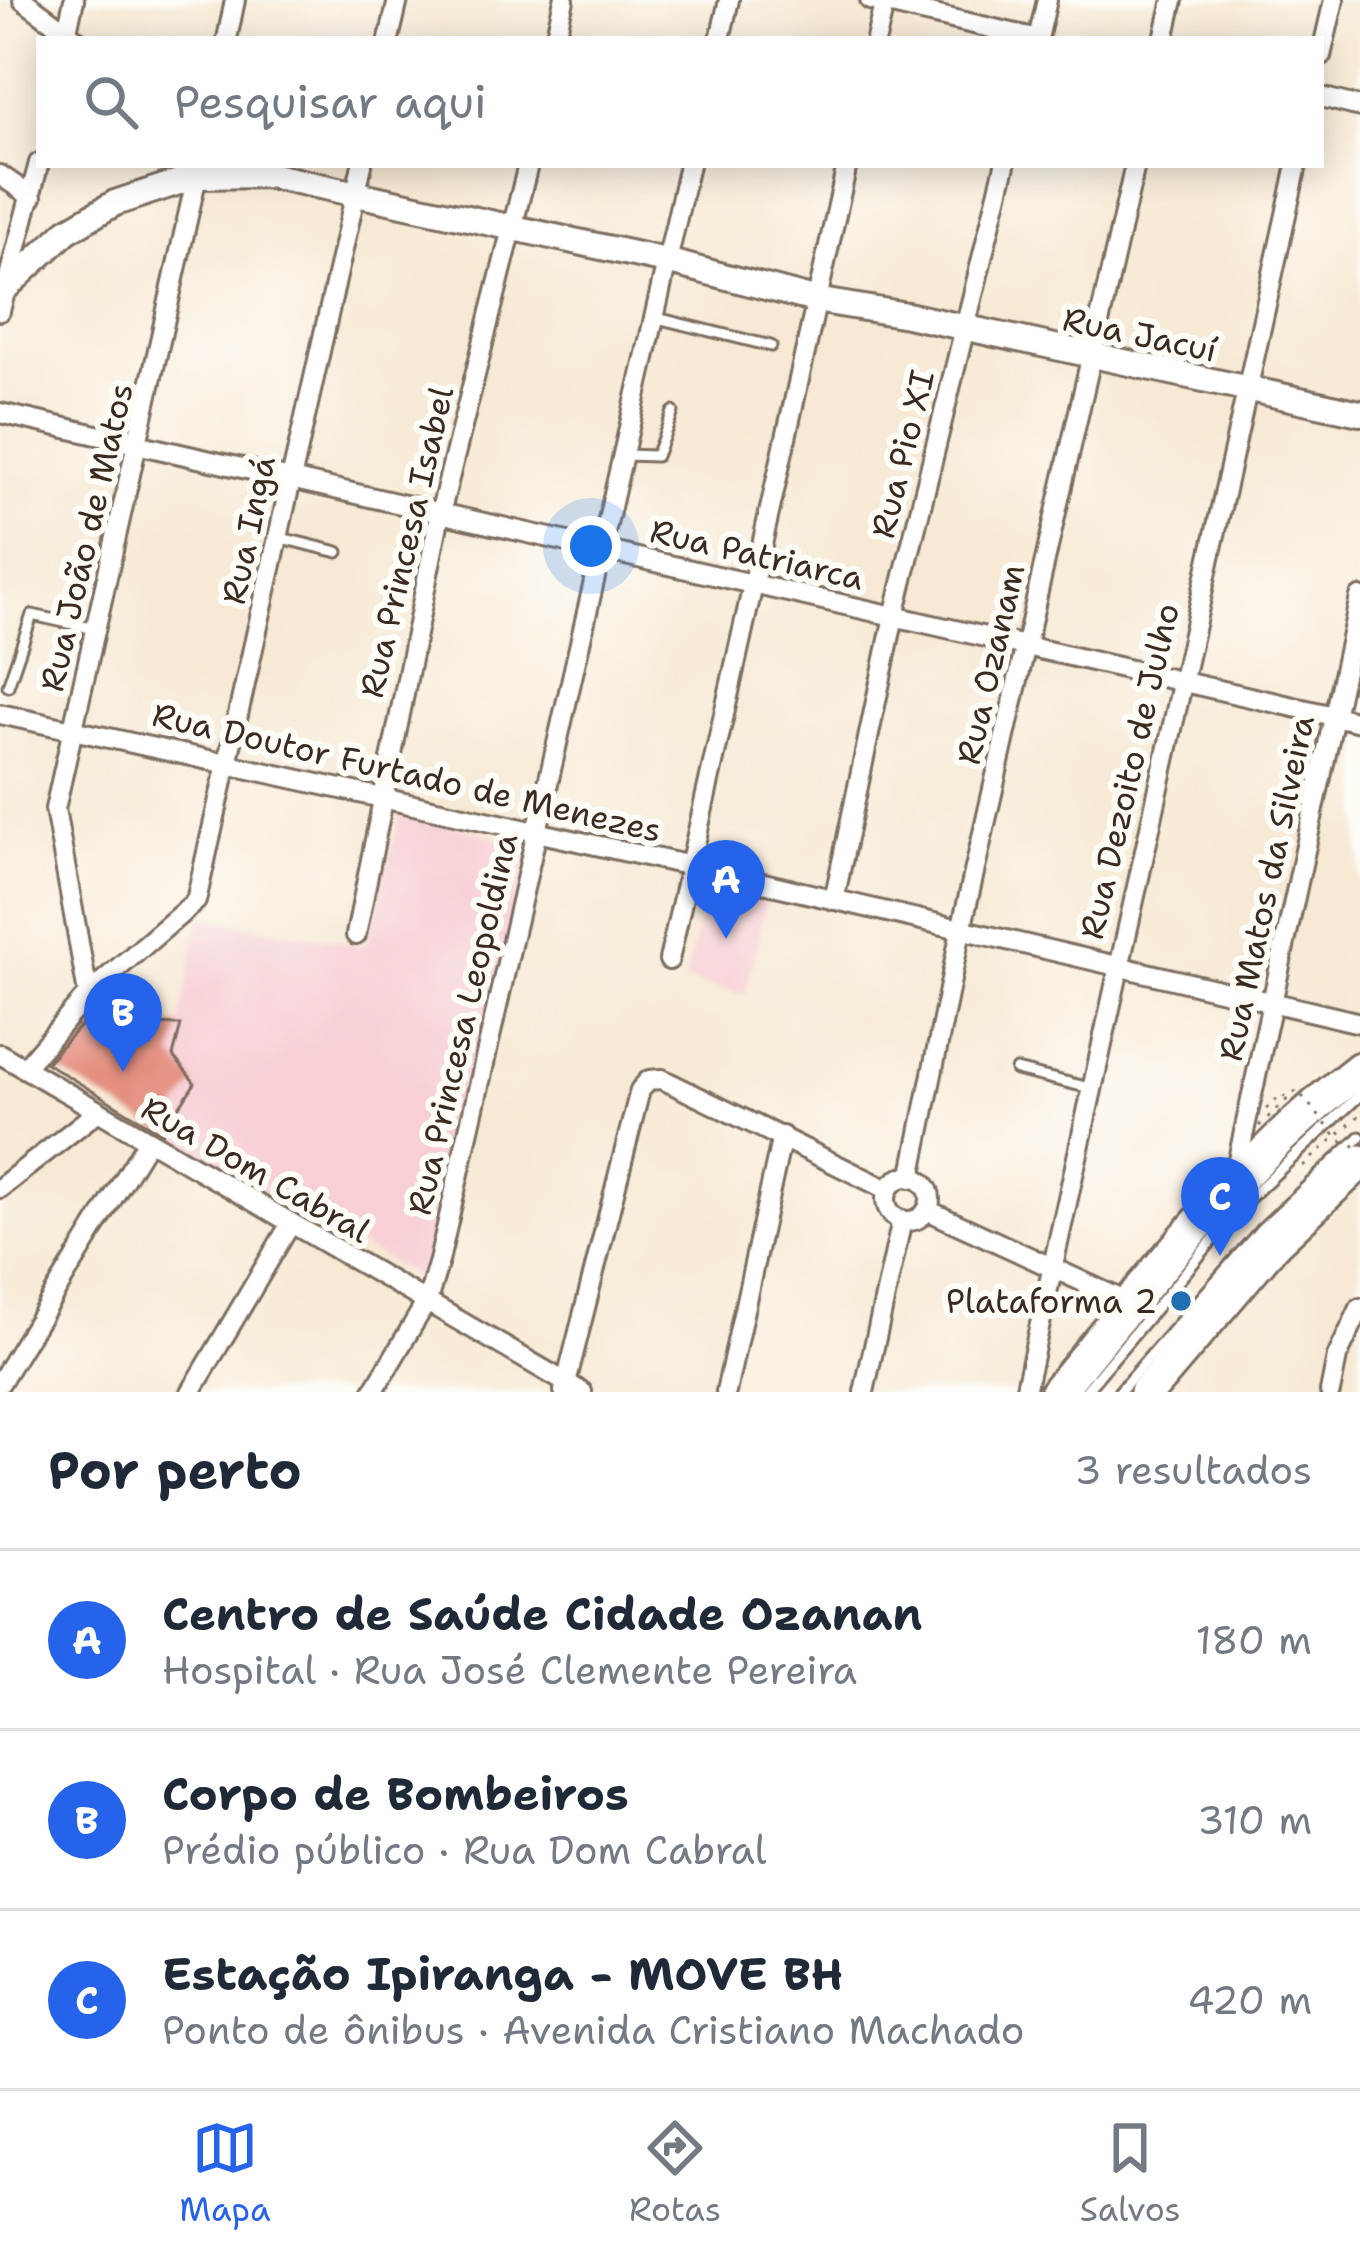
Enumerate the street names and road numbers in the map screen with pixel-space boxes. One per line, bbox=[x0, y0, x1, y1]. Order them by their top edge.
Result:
street label: Rua Jacuí bbox=[1059, 296, 1222, 373]
street label: Rua Pio XI bbox=[860, 365, 945, 543]
street label: Rua João de Matos bbox=[29, 379, 144, 696]
street label: Rua Princesa Isabel bbox=[349, 382, 464, 702]
street label: Rua Ingá bbox=[211, 452, 286, 608]
street label: Rua Patriarca bbox=[646, 508, 868, 601]
street label: Rua Ozanam bbox=[946, 560, 1035, 769]
street label: Rua Dezoito de Julho bbox=[1069, 599, 1190, 943]
street label: Rua Doutor Furtado de Menezes bbox=[148, 692, 666, 853]
street label: Rua Matos da Silveira bbox=[1208, 711, 1325, 1065]
street label: Rua Princesa Leopoldina bbox=[397, 829, 528, 1219]
street label: Rua Dom Cabral bbox=[133, 1086, 378, 1253]

